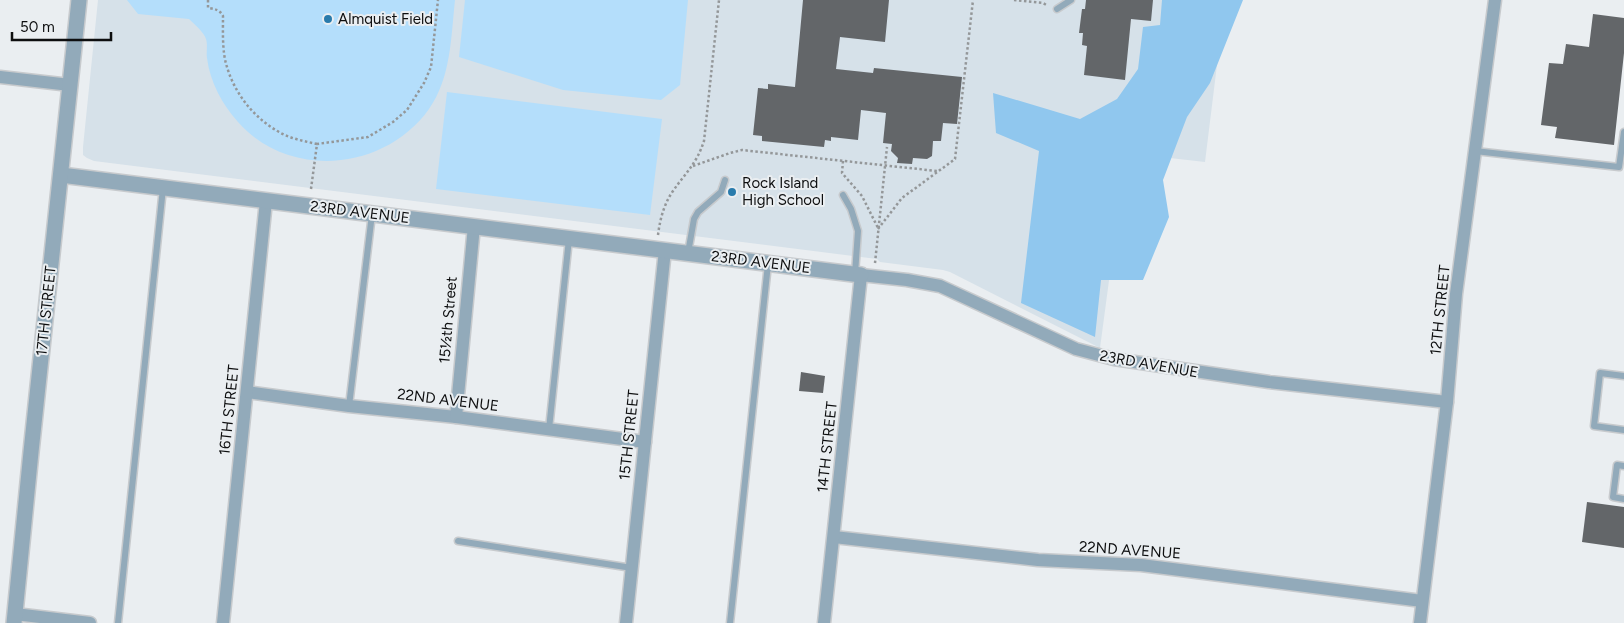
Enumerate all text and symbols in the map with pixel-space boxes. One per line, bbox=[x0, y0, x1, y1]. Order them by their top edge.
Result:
scale bar bbox=[12, 10, 111, 42]
place label: Almquist Field bbox=[338, 10, 433, 28]
marker: Almquist Field bbox=[322, 13, 334, 25]
text: 50 m bbox=[20, 18, 55, 36]
place label: Rock Island High School bbox=[742, 174, 824, 209]
marker: Rock Island High School bbox=[726, 186, 738, 198]
street label: 23RD AVENUE bbox=[309, 197, 411, 227]
street label: 23RD AVENUE bbox=[710, 247, 812, 277]
street label: 12TH STREET bbox=[1426, 263, 1454, 356]
street label: 17TH STREET bbox=[32, 264, 60, 357]
street label: 15½th Street bbox=[435, 275, 461, 364]
street label: 23RD AVENUE bbox=[1098, 346, 1200, 382]
street label: 16TH STREET bbox=[215, 363, 243, 456]
street label: 22ND AVENUE bbox=[396, 385, 500, 415]
street label: 15TH STREET bbox=[615, 388, 643, 481]
street label: 14TH STREET bbox=[813, 400, 841, 494]
street label: 22ND AVENUE bbox=[1078, 537, 1182, 563]

